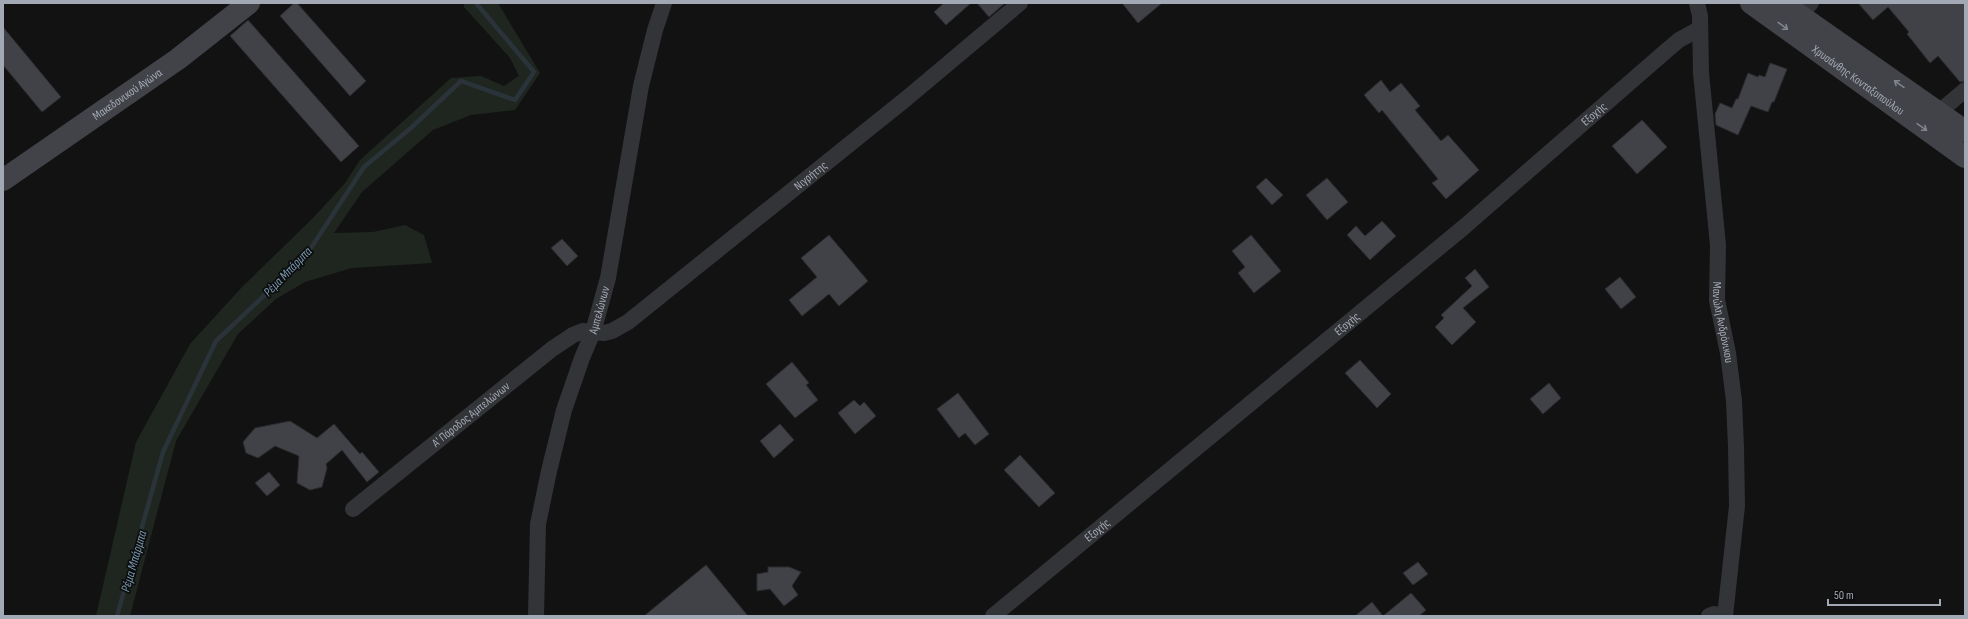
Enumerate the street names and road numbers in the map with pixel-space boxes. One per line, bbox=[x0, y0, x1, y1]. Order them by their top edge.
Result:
street label: Χρυσάνθης Κονταξοπούλου bbox=[1808, 42, 1907, 119]
street label: Μακεδονικού Αγώνα bbox=[90, 65, 165, 124]
street label: Εξοχής bbox=[1578, 99, 1610, 129]
street label: Νιγρήτης bbox=[791, 158, 831, 194]
street label: Μανώλη Ανδρόνικου bbox=[1709, 281, 1736, 364]
street label: Αμπελώνων bbox=[586, 284, 613, 337]
street label: Εξοχής bbox=[1331, 309, 1363, 339]
street label: Α' Πάροδος Αμπελώνων bbox=[428, 379, 513, 451]
street label: Εξοχής bbox=[1082, 515, 1113, 545]

